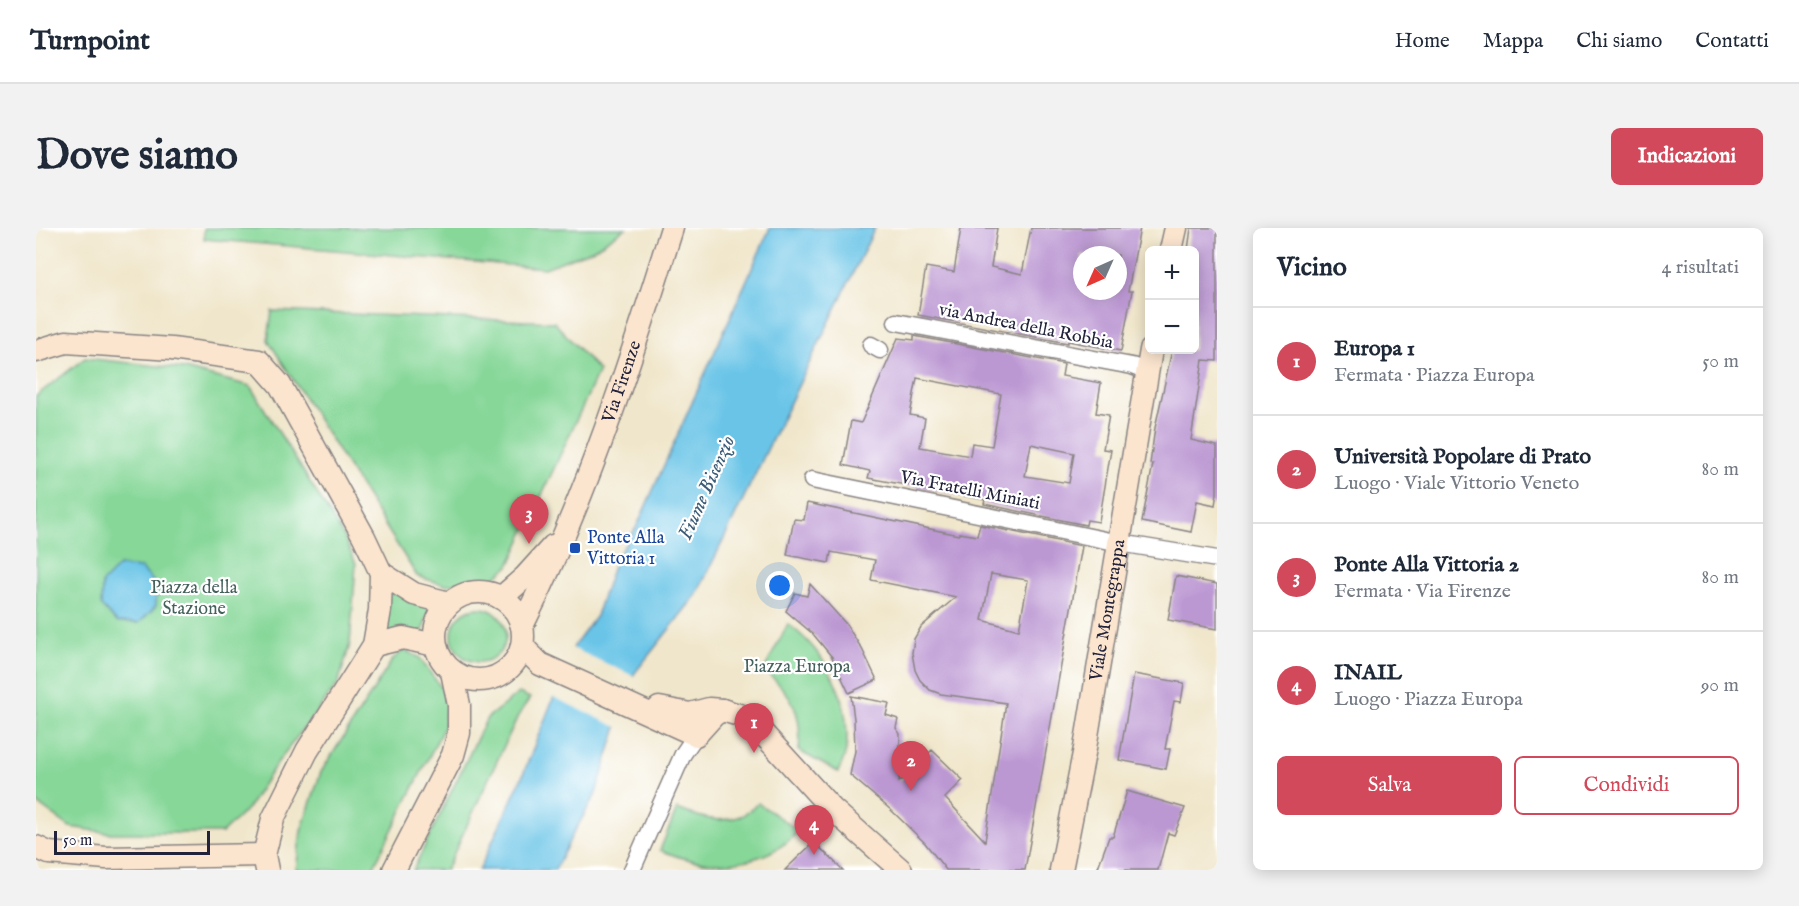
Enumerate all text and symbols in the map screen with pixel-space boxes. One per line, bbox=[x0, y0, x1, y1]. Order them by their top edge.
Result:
text: Turnpoint bbox=[30, 24, 150, 59]
text: Home bbox=[1395, 28, 1450, 55]
text: Mappa bbox=[1483, 28, 1543, 55]
text: Chi siamo bbox=[1576, 28, 1662, 55]
text: Contatti bbox=[1695, 28, 1769, 55]
button: Indicazioni bbox=[1611, 128, 1763, 185]
text: Dove siamo bbox=[36, 130, 238, 183]
north arrow bbox=[1073, 246, 1127, 300]
map controls bbox=[1145, 246, 1199, 354]
button: + bbox=[1145, 246, 1199, 300]
text: Vicino bbox=[1277, 251, 1347, 284]
text: 4 risultati bbox=[1662, 255, 1739, 280]
street label: via Andrea della Robbia bbox=[937, 299, 1115, 355]
button: − bbox=[1145, 300, 1199, 354]
text: Europa 1 bbox=[1334, 335, 1415, 363]
street label: Via Firenze bbox=[597, 338, 647, 427]
text: 1 bbox=[1293, 349, 1300, 374]
text: 50 m bbox=[1702, 349, 1739, 374]
text: Fermata · Piazza Europa bbox=[1334, 363, 1535, 388]
water label: Fiume Bisenzio bbox=[673, 432, 741, 544]
text: Università Popolare di Prato bbox=[1334, 443, 1591, 471]
text: 2 bbox=[1292, 457, 1301, 482]
text: 80 m bbox=[1702, 457, 1739, 482]
street label: Via Fratelli Miniati bbox=[897, 466, 1042, 516]
text: Luogo · Viale Vittorio Veneto bbox=[1334, 471, 1579, 496]
pin: 3 bbox=[510, 494, 548, 544]
place label: Ponte Alla Vittoria 1 bbox=[586, 527, 665, 571]
street label: Viale Montegrappa bbox=[1085, 537, 1131, 684]
marker: Ponte Alla Vittoria 1 bbox=[568, 541, 582, 555]
text: Ponte Alla Vittoria 2 bbox=[1334, 551, 1519, 579]
text: 3 bbox=[1293, 565, 1300, 590]
text: 80 m bbox=[1702, 565, 1739, 590]
your location bbox=[765, 571, 794, 600]
park label: Piazza della Stazione bbox=[151, 577, 238, 621]
text: Fermata · Via Firenze bbox=[1334, 579, 1511, 604]
park label: Piazza Europa bbox=[743, 656, 851, 679]
text: INAIL bbox=[1334, 659, 1402, 687]
text: 4 bbox=[1292, 673, 1301, 698]
text: 90 m bbox=[1701, 673, 1739, 698]
text: Luogo · Piazza Europa bbox=[1334, 687, 1523, 712]
pin: 1 bbox=[734, 704, 774, 753]
pin: 2 bbox=[892, 742, 930, 791]
button: Salva bbox=[1277, 756, 1502, 815]
button: Condividi bbox=[1514, 756, 1739, 815]
pin: 4 bbox=[794, 806, 834, 855]
scale bar bbox=[54, 828, 210, 856]
text: 50 m bbox=[63, 831, 92, 851]

